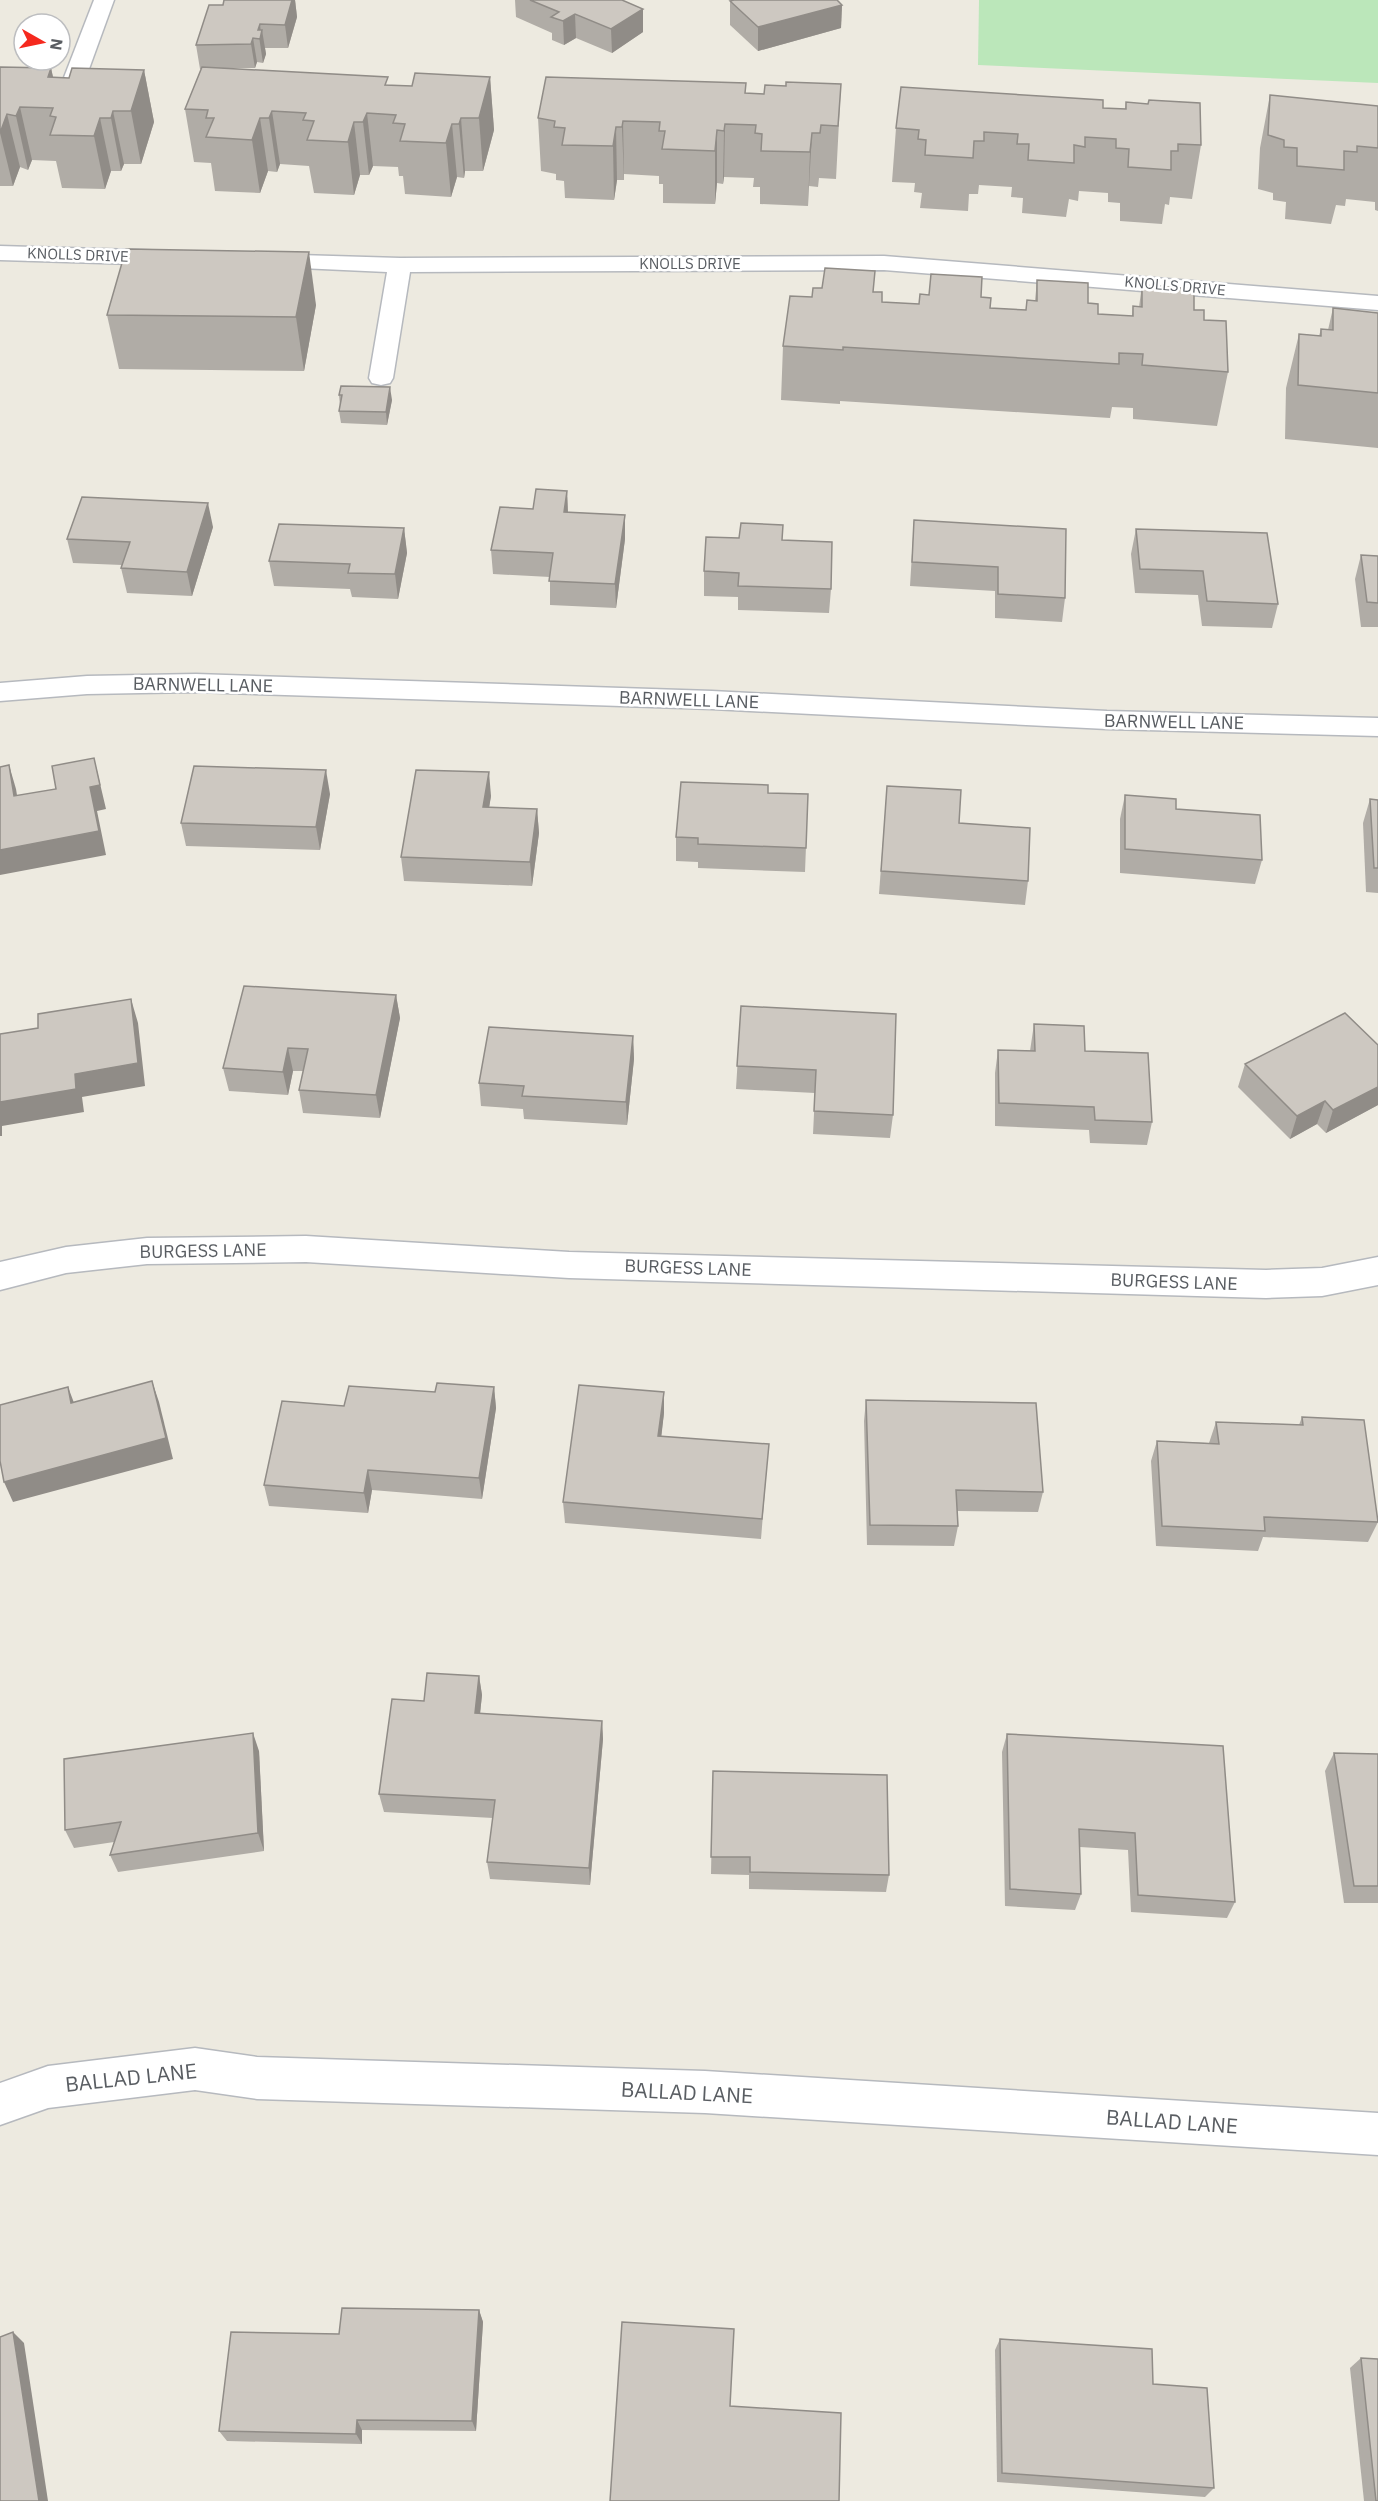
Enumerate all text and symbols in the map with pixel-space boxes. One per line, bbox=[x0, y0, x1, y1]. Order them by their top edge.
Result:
north arrow bbox=[12, 12, 72, 72]
text: N bbox=[46, 37, 68, 52]
street label: KNOLLS DRIVE bbox=[27, 243, 129, 266]
street label: KNOLLS DRIVE bbox=[639, 254, 741, 273]
street label: KNOLLS DRIVE bbox=[1124, 272, 1226, 299]
street label: BARNWELL LANE bbox=[133, 672, 273, 697]
street label: BARNWELL LANE bbox=[619, 686, 760, 713]
street label: BARNWELL LANE bbox=[1104, 709, 1244, 734]
street label: BURGESS LANE bbox=[139, 1238, 267, 1263]
street label: BURGESS LANE bbox=[624, 1254, 752, 1281]
street label: BURGESS LANE bbox=[1110, 1268, 1238, 1295]
street label: BALLAD LANE bbox=[64, 2056, 198, 2098]
street label: BALLAD LANE bbox=[620, 2075, 754, 2109]
street label: BALLAD LANE bbox=[1105, 2102, 1239, 2140]

